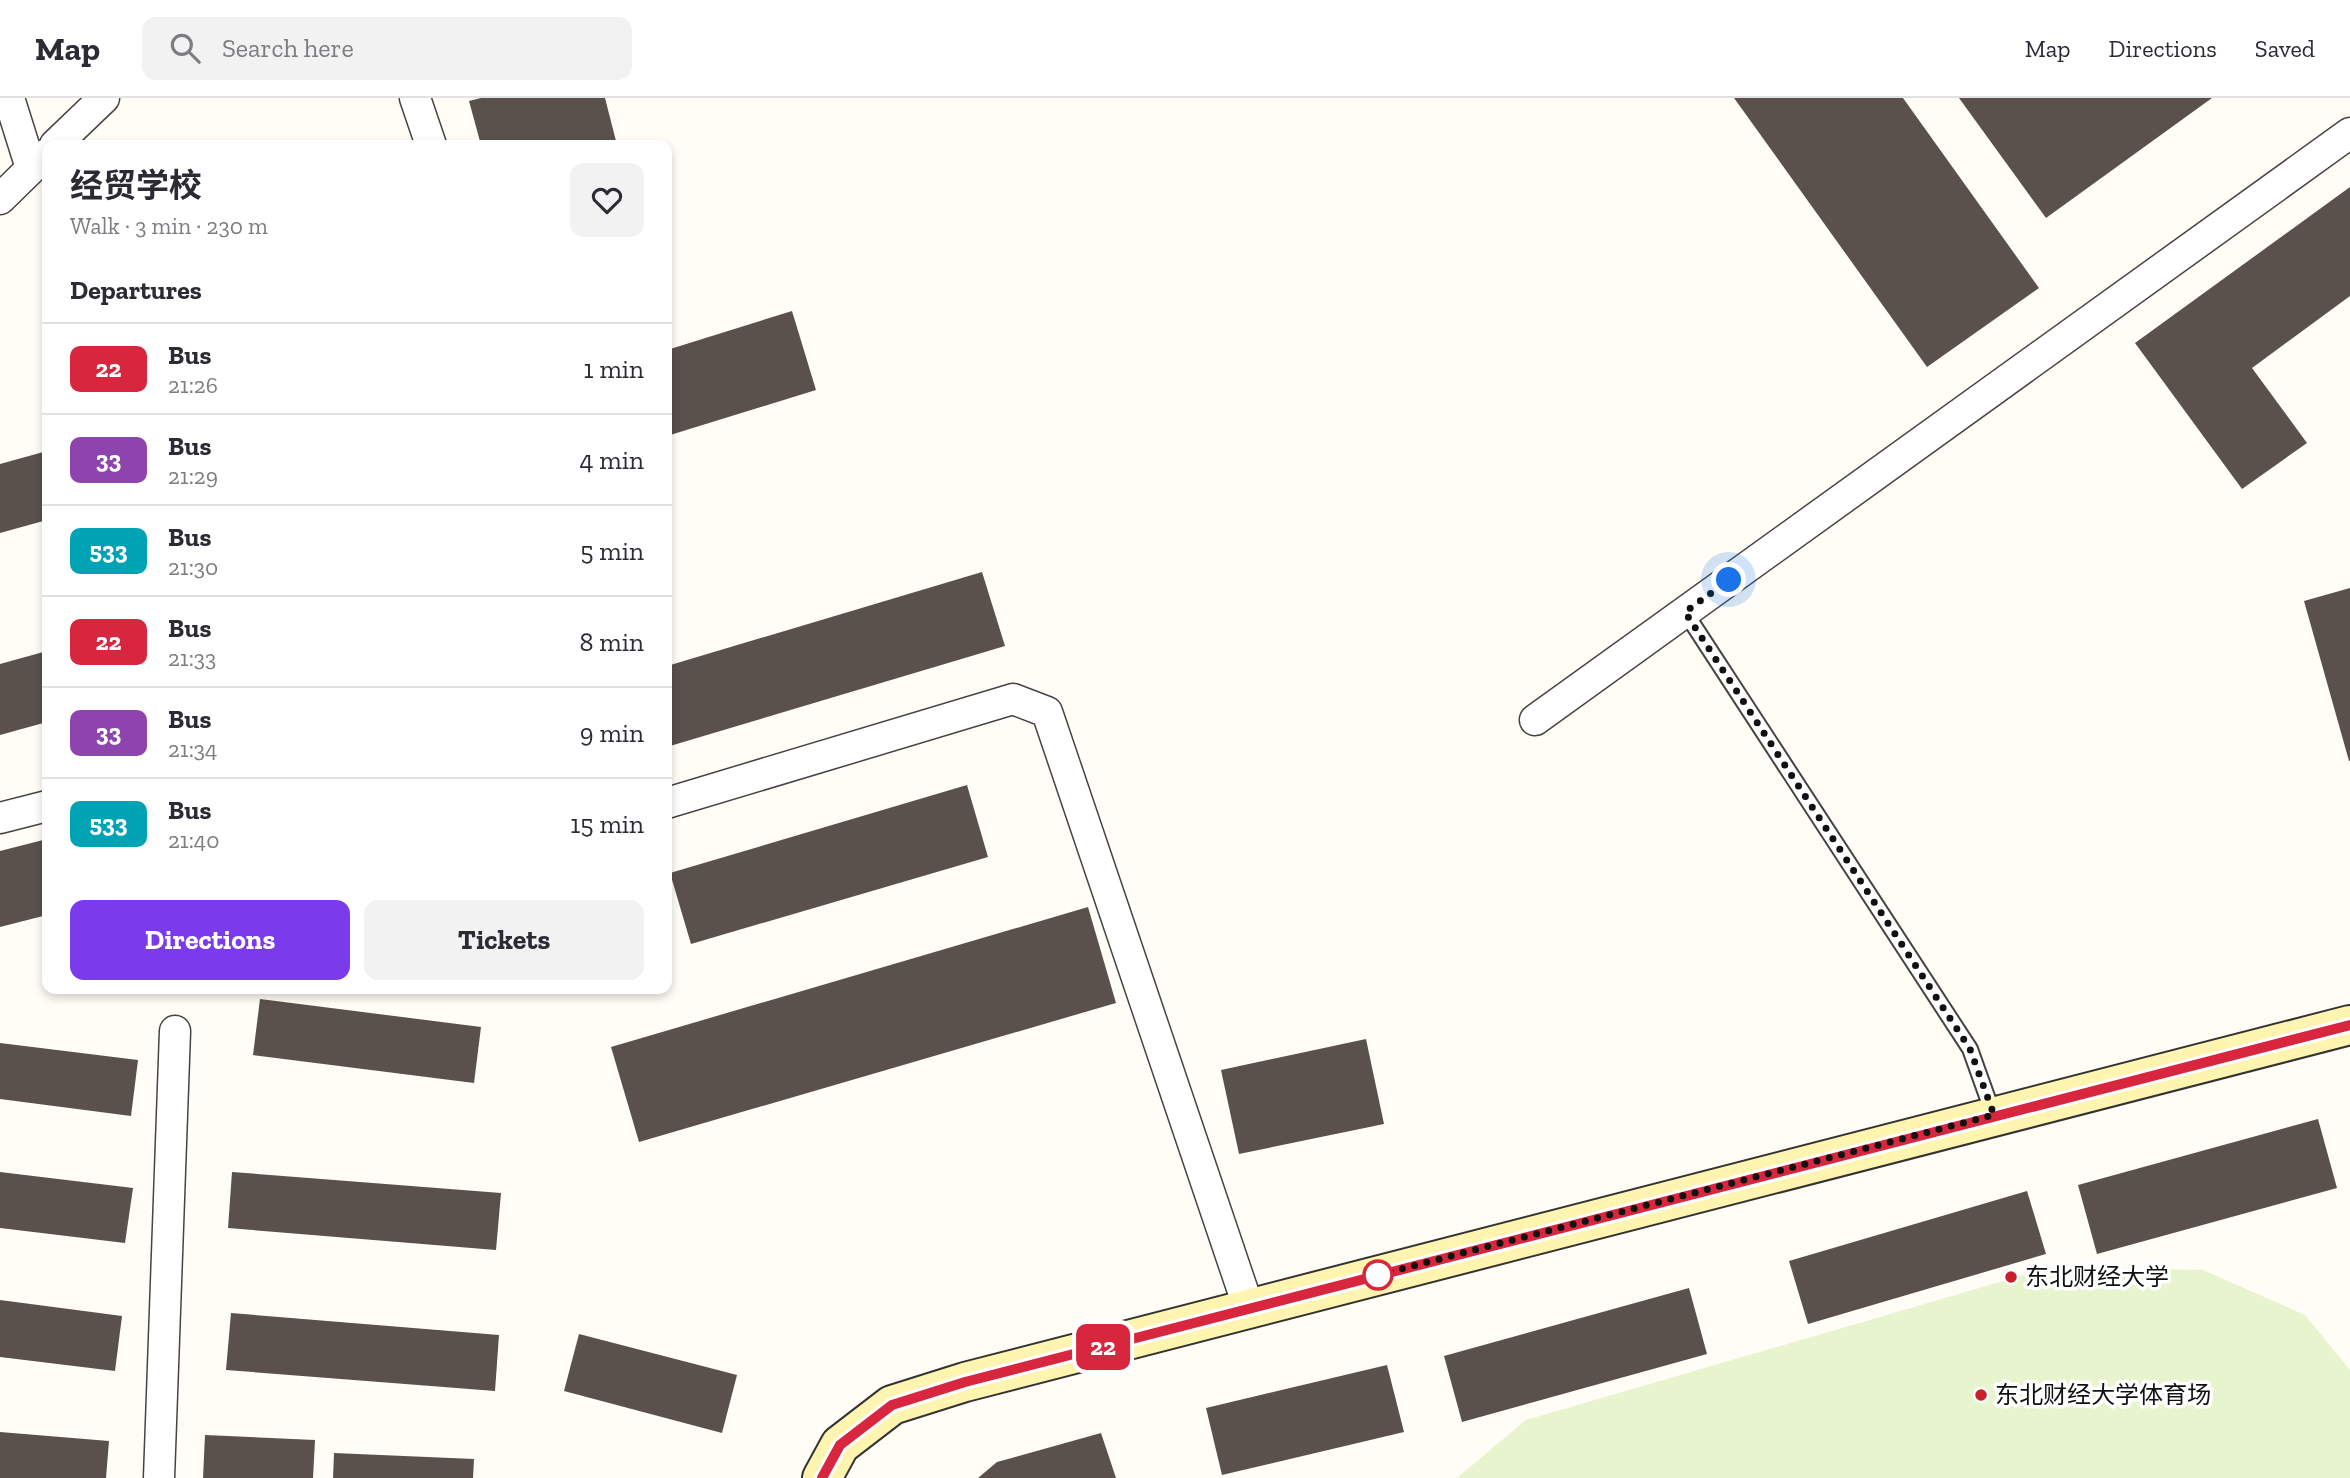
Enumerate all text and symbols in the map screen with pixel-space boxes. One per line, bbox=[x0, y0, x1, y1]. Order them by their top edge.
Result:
search box bbox=[142, 17, 632, 80]
text: Map bbox=[35, 29, 100, 68]
icon: search bbox=[166, 29, 204, 67]
text: Search here bbox=[222, 32, 354, 64]
text: Map bbox=[2025, 34, 2071, 63]
text: Directions bbox=[2109, 34, 2217, 63]
text: Saved bbox=[2255, 34, 2315, 63]
button: heart bbox=[570, 163, 644, 237]
text: 经贸学校 bbox=[70, 166, 202, 205]
text: Walk · 3 min · 230 m bbox=[70, 212, 268, 240]
text: Departures bbox=[70, 274, 202, 306]
text: Bus bbox=[168, 339, 211, 371]
text: 1 min bbox=[583, 353, 644, 385]
text: 22 bbox=[96, 354, 121, 383]
text: 21:26 bbox=[168, 371, 218, 399]
text: Bus bbox=[168, 430, 211, 462]
text: 4 min bbox=[579, 444, 644, 476]
text: 33 bbox=[96, 445, 121, 474]
text: 21:29 bbox=[168, 462, 218, 490]
text: Bus bbox=[168, 521, 211, 553]
text: 5 min bbox=[580, 535, 644, 567]
text: 533 bbox=[89, 536, 128, 565]
text: 21:30 bbox=[168, 553, 218, 581]
your location bbox=[1711, 562, 1746, 597]
text: Bus bbox=[168, 612, 211, 644]
text: 8 min bbox=[579, 626, 644, 658]
text: 22 bbox=[96, 627, 121, 656]
text: 21:33 bbox=[168, 644, 216, 672]
text: Bus bbox=[168, 703, 211, 735]
text: 9 min bbox=[580, 717, 644, 749]
text: 33 bbox=[96, 718, 121, 747]
text: 21:34 bbox=[168, 735, 218, 763]
text: Bus bbox=[168, 794, 211, 826]
text: 15 min bbox=[570, 808, 644, 840]
text: 533 bbox=[89, 809, 128, 838]
text: 21:40 bbox=[168, 826, 220, 854]
button: Directions bbox=[70, 900, 350, 980]
button: Tickets bbox=[364, 900, 644, 980]
unlabelled marker bbox=[1363, 1260, 1393, 1290]
place label: 东北财经大学 bbox=[2025, 1262, 2169, 1291]
marker: 东北财经大学 bbox=[2003, 1269, 2019, 1285]
line badge: 22 bbox=[1072, 1324, 1134, 1370]
text: 22 bbox=[1090, 1332, 1116, 1361]
place label: 东北财经大学体育场 bbox=[1995, 1380, 2211, 1409]
marker: 东北财经大学体育场 bbox=[1973, 1387, 1989, 1403]

